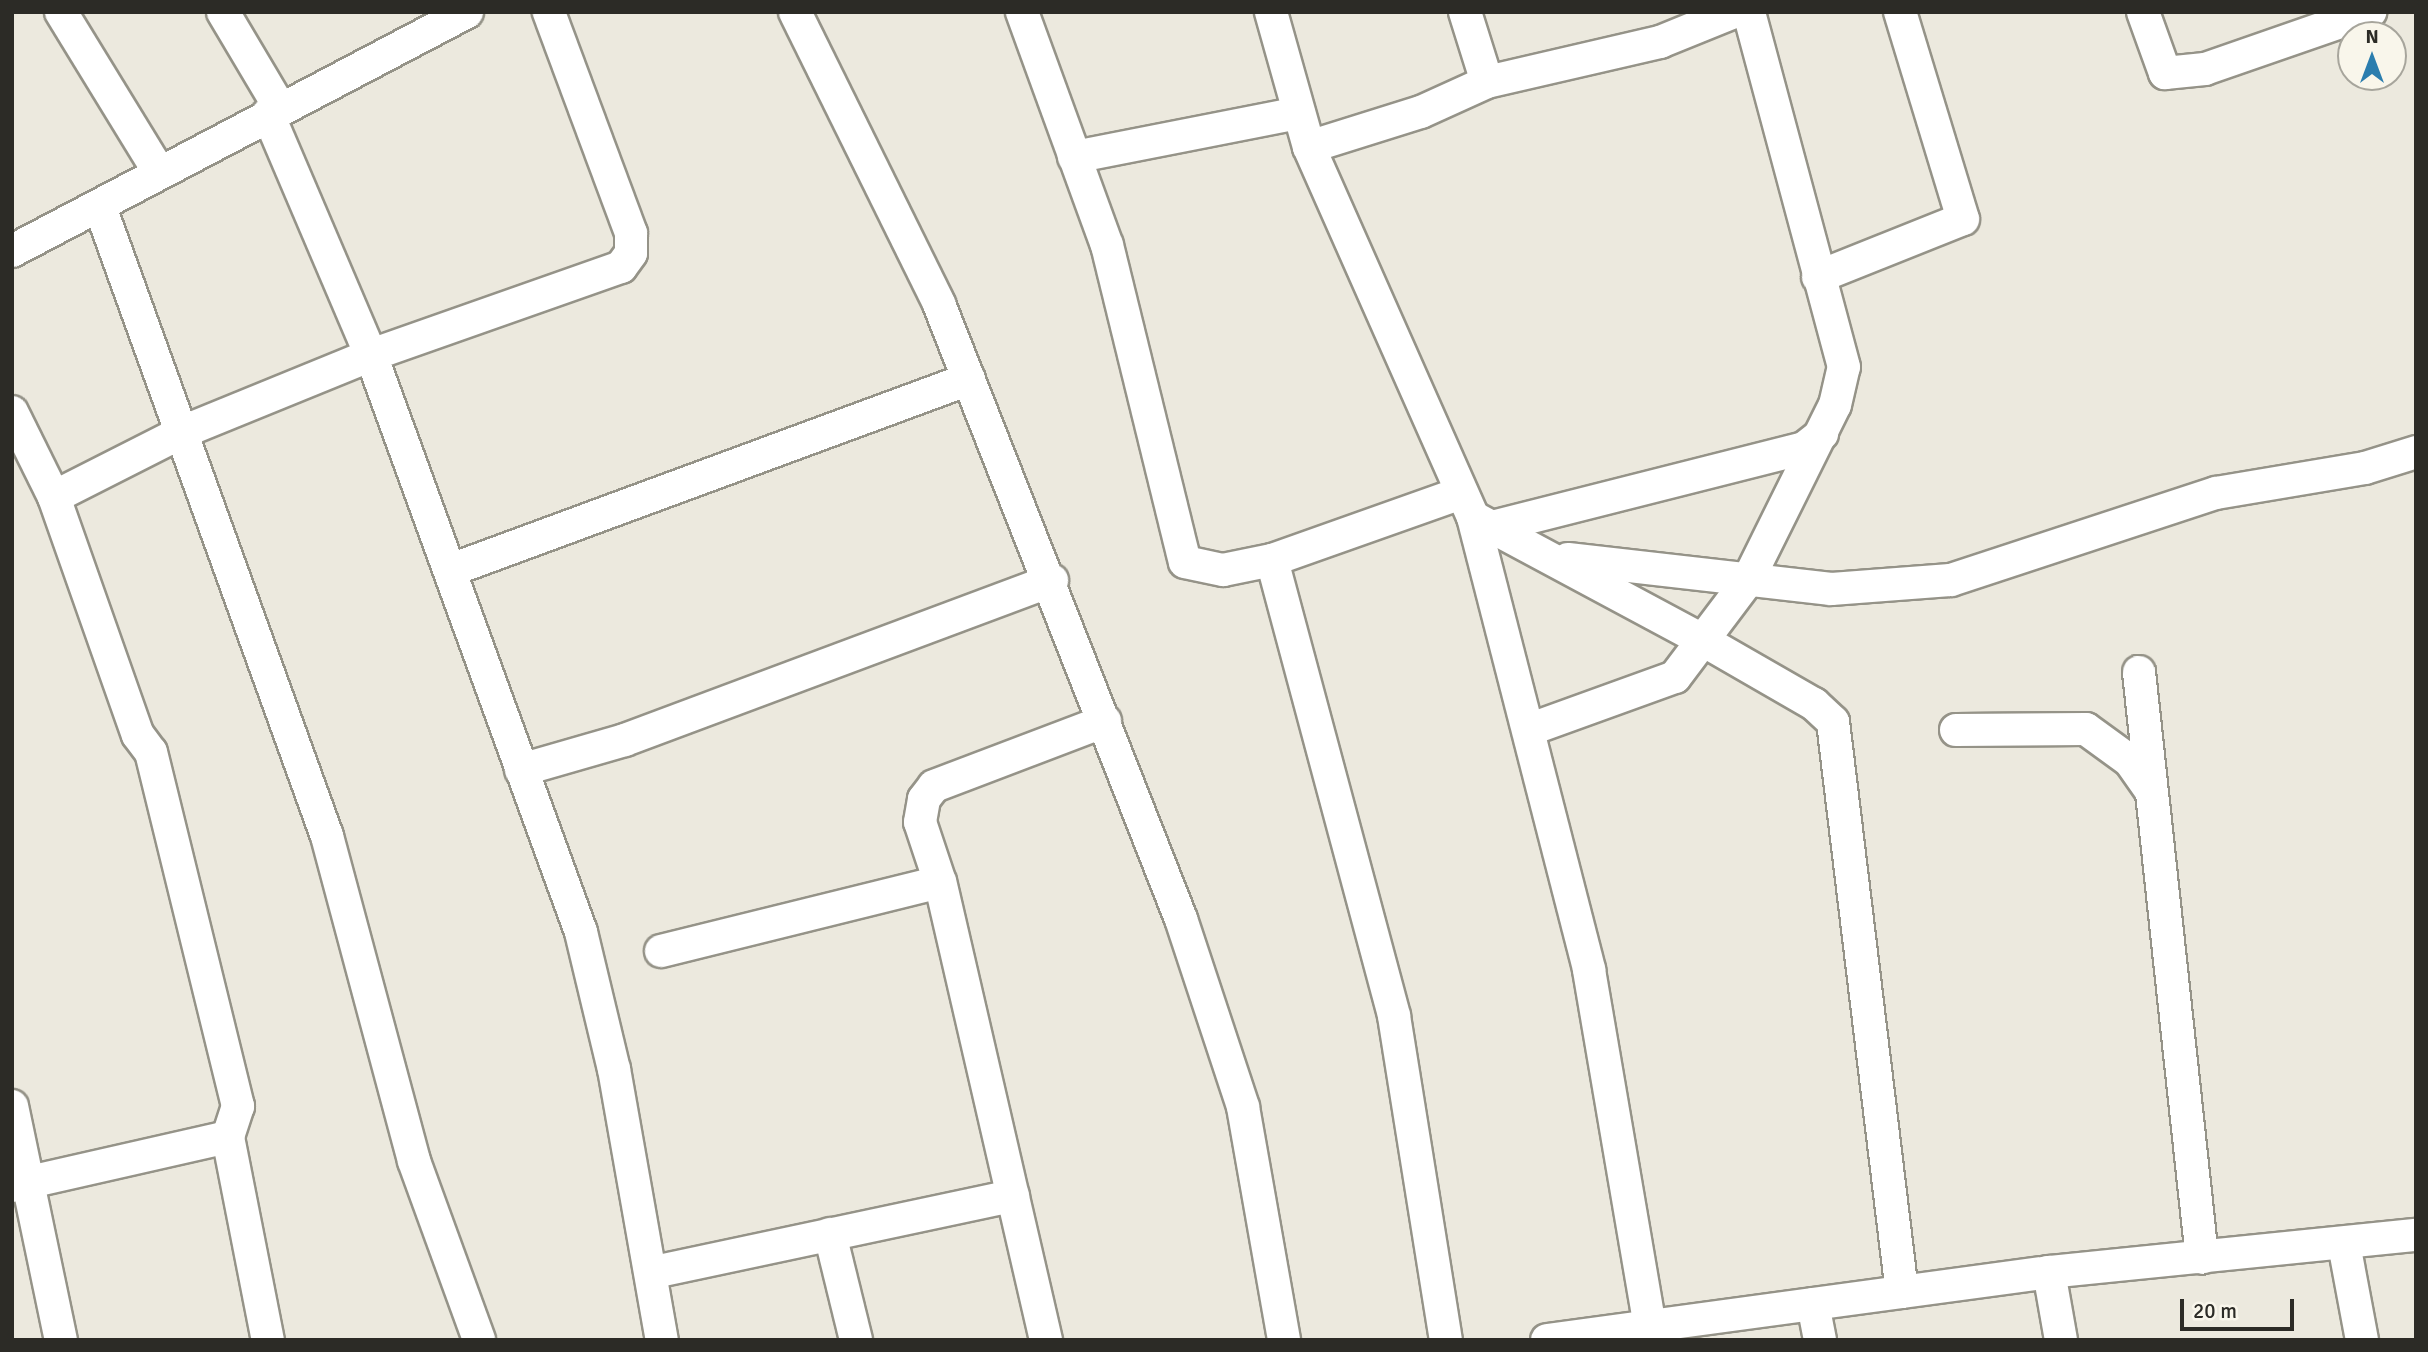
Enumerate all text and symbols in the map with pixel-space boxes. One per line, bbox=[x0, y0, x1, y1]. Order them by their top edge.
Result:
north arrow bbox=[2337, 21, 2407, 91]
text: N bbox=[2365, 25, 2379, 49]
scale bar bbox=[2183, 1286, 2297, 1330]
text: 20 m bbox=[2193, 1298, 2237, 1324]

